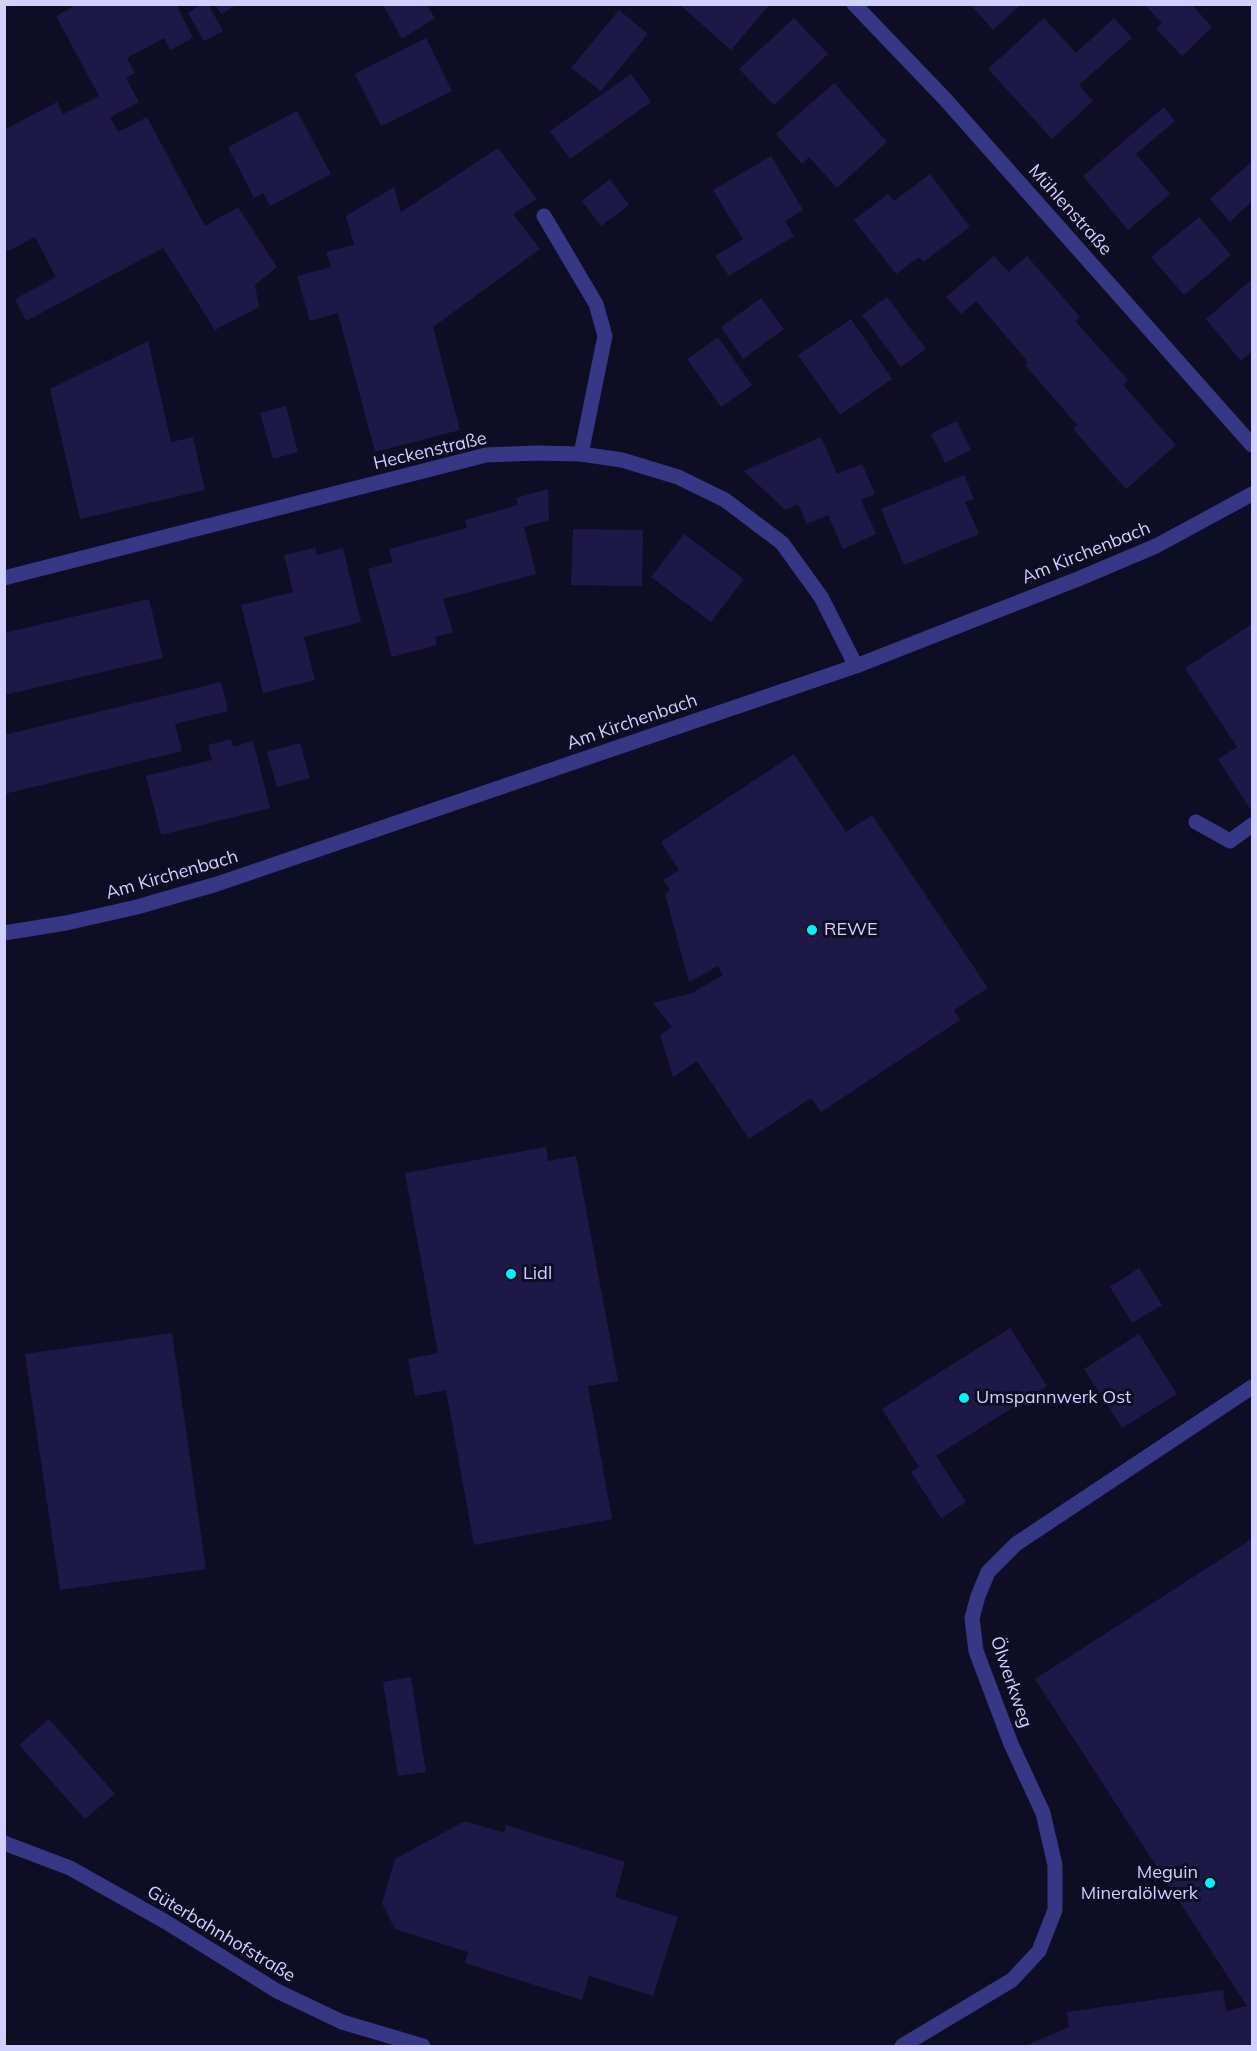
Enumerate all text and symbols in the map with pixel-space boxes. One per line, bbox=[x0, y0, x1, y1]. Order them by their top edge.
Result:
street label: Mühlenstraße bbox=[1024, 160, 1116, 260]
street label: Heckenstraße bbox=[371, 427, 489, 475]
street label: Am Kirchenbach bbox=[1019, 517, 1153, 589]
street label: Am Kirchenbach bbox=[564, 690, 700, 754]
street label: Am Kirchenbach bbox=[103, 846, 241, 904]
place label: REWE bbox=[824, 919, 878, 941]
marker: REWE bbox=[805, 923, 819, 937]
place label: Lidl bbox=[523, 1263, 552, 1285]
marker: Lidl bbox=[504, 1267, 518, 1281]
place label: Umspannwerk Ost bbox=[976, 1387, 1131, 1409]
marker: Umspannwerk Ost bbox=[957, 1391, 971, 1405]
street label: Ölwerkweg bbox=[985, 1634, 1037, 1730]
place label: Meguin Mineralölwerk bbox=[1081, 1862, 1198, 1904]
marker: Meguin Mineralölwerk bbox=[1203, 1876, 1217, 1890]
street label: Güterbahnhofstraße bbox=[143, 1881, 299, 1987]

